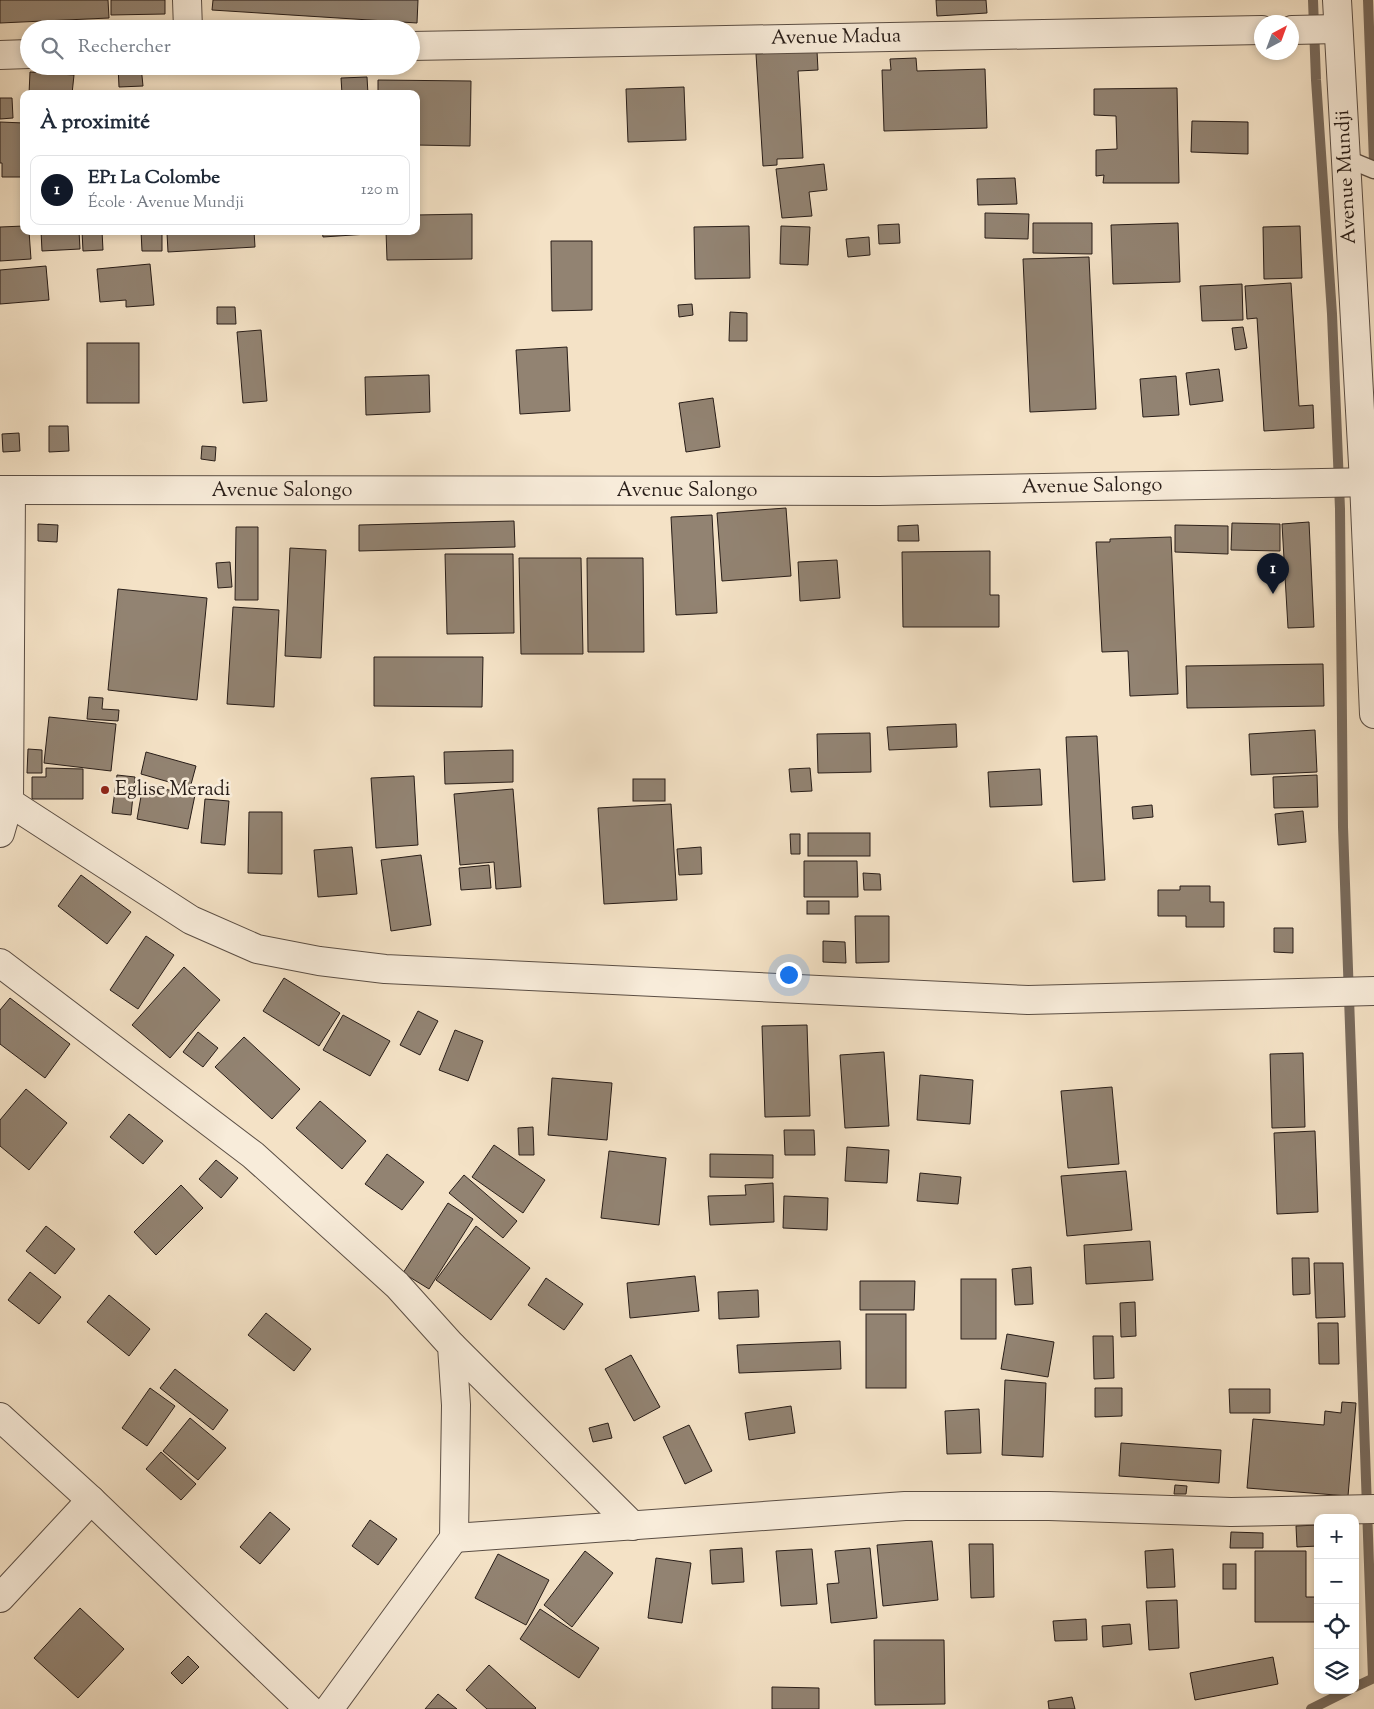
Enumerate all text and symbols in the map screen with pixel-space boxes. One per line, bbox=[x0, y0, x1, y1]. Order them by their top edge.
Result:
north arrow bbox=[1254, 15, 1299, 60]
search box bbox=[20, 20, 420, 75]
street label: Avenue Madua bbox=[771, 22, 901, 54]
icon: search bbox=[38, 34, 66, 62]
text: Rechercher bbox=[78, 34, 171, 61]
text: À proximité bbox=[40, 108, 150, 138]
street label: Avenue Mundji bbox=[1329, 109, 1365, 245]
text: EP1 La Colombe bbox=[88, 165, 220, 192]
text: 1 bbox=[54, 179, 60, 202]
text: 120 m bbox=[361, 179, 399, 202]
text: École · Avenue Mundji bbox=[88, 192, 244, 215]
street label: Avenue Salongo bbox=[1021, 471, 1163, 503]
street label: Avenue Salongo bbox=[212, 477, 352, 506]
street label: Avenue Salongo bbox=[617, 477, 757, 506]
pin: 1 bbox=[1257, 553, 1289, 594]
place label: Eglise Meradi bbox=[115, 776, 231, 805]
marker: Eglise Meradi bbox=[99, 784, 111, 796]
your location bbox=[776, 962, 802, 988]
map controls bbox=[1314, 1514, 1359, 1694]
button: + bbox=[1314, 1514, 1359, 1559]
button: − bbox=[1314, 1559, 1359, 1604]
button: locate bbox=[1314, 1604, 1359, 1649]
button: layers bbox=[1314, 1649, 1359, 1694]

